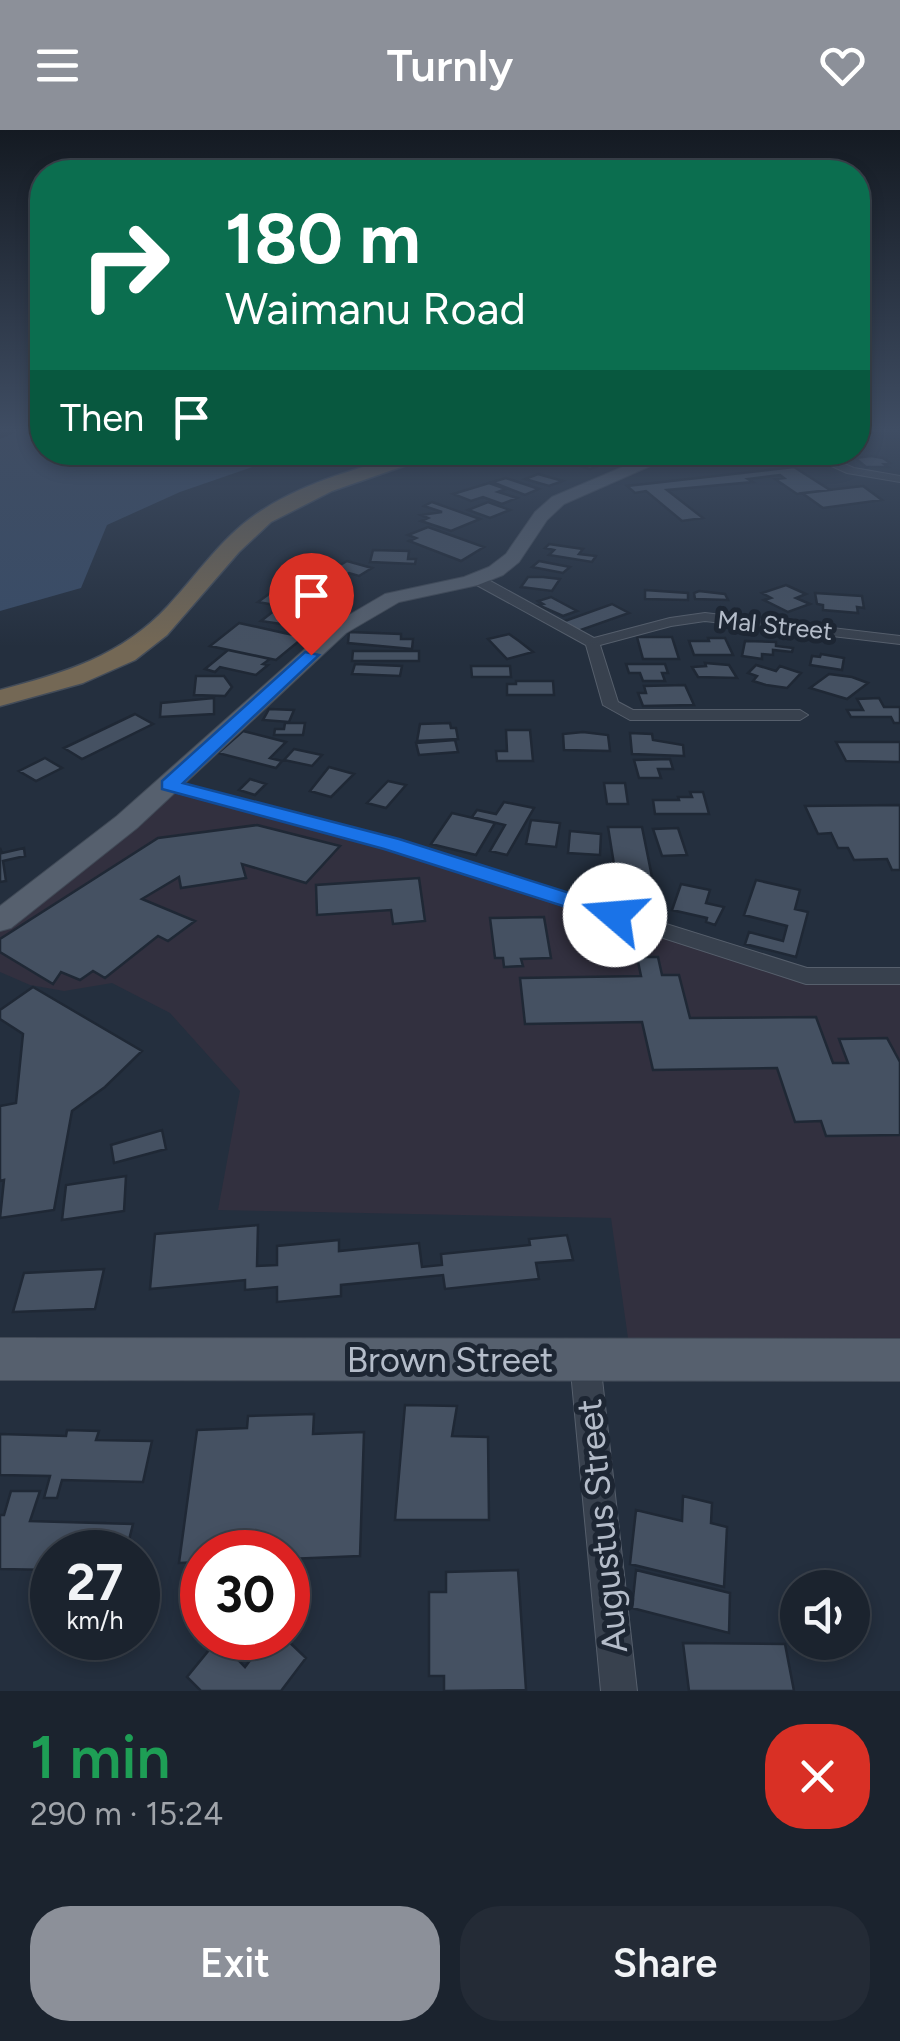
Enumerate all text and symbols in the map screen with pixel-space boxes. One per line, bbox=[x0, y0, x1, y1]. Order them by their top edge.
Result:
icon: menu bbox=[30, 38, 85, 93]
text: Turnly bbox=[387, 38, 513, 92]
icon: heart bbox=[815, 38, 870, 93]
text: 180 m bbox=[225, 196, 420, 281]
icon: right bbox=[60, 200, 190, 330]
text: Waimanu Road bbox=[225, 281, 526, 335]
icon: arrive bbox=[164, 390, 219, 445]
text: Then bbox=[60, 395, 144, 441]
pin bbox=[269, 553, 354, 656]
icon: arrive bbox=[284, 568, 339, 623]
street label: Mal Street bbox=[716, 604, 834, 646]
position arrow bbox=[563, 863, 667, 967]
street label: Brown Street bbox=[347, 1339, 553, 1381]
street label: Augustus Street bbox=[568, 1397, 636, 1655]
speed limit sign: 30 bbox=[180, 1530, 310, 1660]
text: 27 bbox=[67, 1552, 123, 1613]
map controls bbox=[780, 1570, 870, 1660]
button: sound bbox=[780, 1570, 870, 1660]
text: km/h bbox=[66, 1605, 124, 1635]
text: 1 min bbox=[30, 1721, 170, 1793]
button: close bbox=[765, 1724, 870, 1829]
text: 290 m · 15:24 bbox=[30, 1795, 223, 1833]
button: Exit bbox=[30, 1906, 440, 2021]
button: Share bbox=[460, 1906, 870, 2021]

